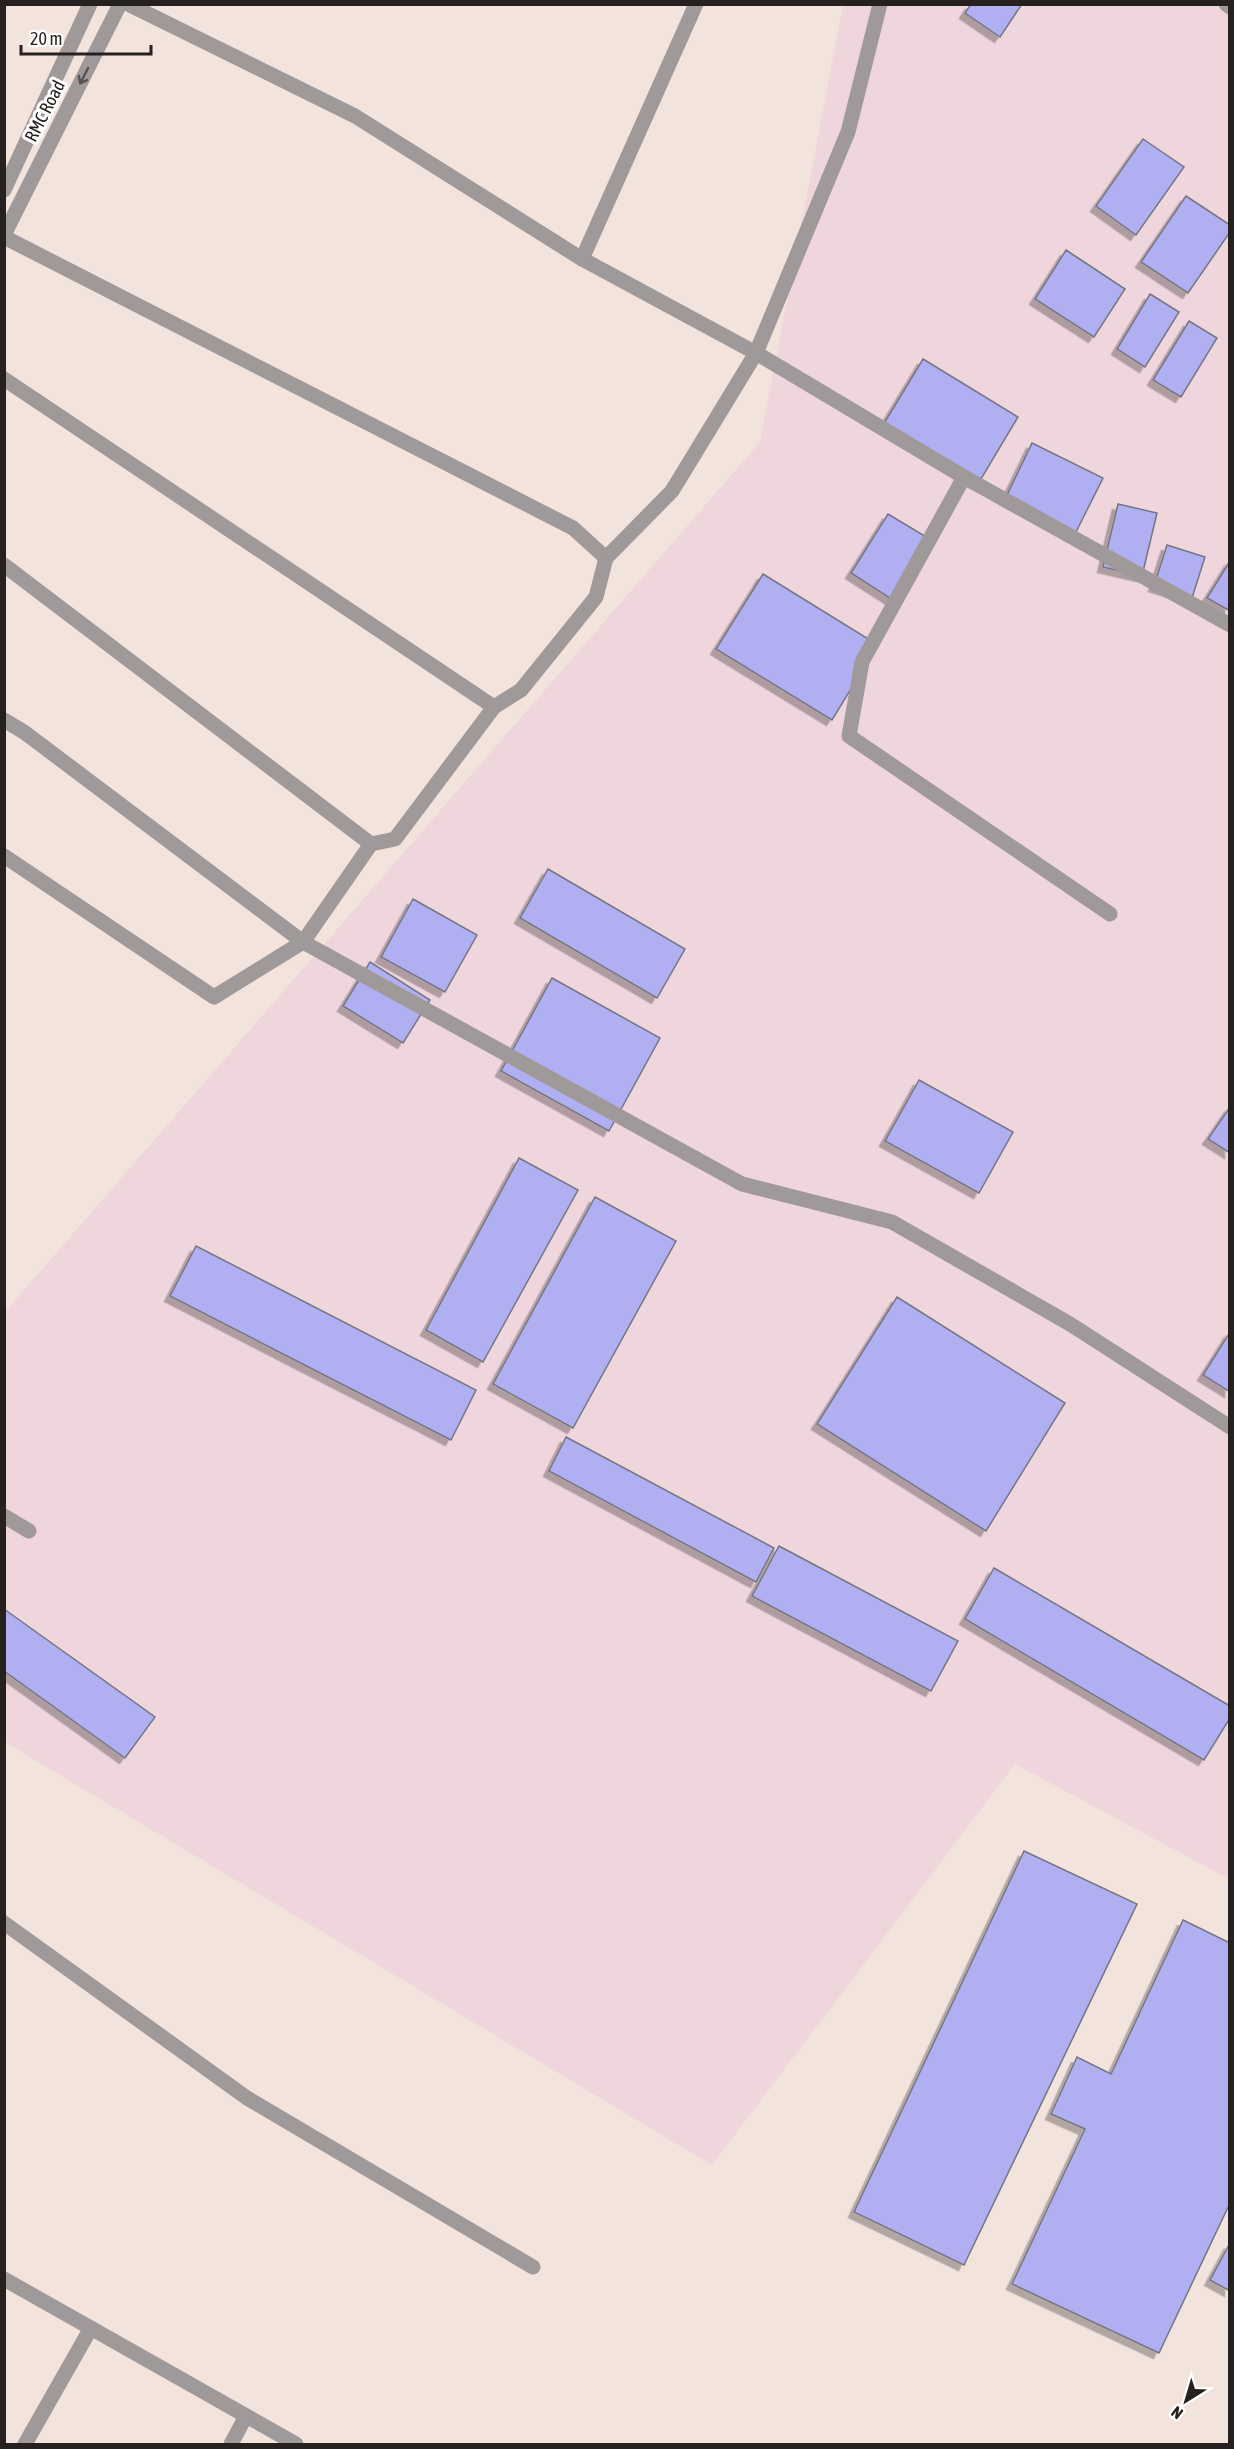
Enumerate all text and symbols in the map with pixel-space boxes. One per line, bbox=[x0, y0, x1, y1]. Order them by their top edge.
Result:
scale bar bbox=[21, 18, 152, 56]
text: 20 m bbox=[30, 28, 62, 49]
one-way arrow bbox=[78, 66, 90, 84]
street label: RMC Road bbox=[20, 77, 69, 145]
north arrow bbox=[1156, 2371, 1216, 2431]
text: N bbox=[1168, 2403, 1186, 2423]

